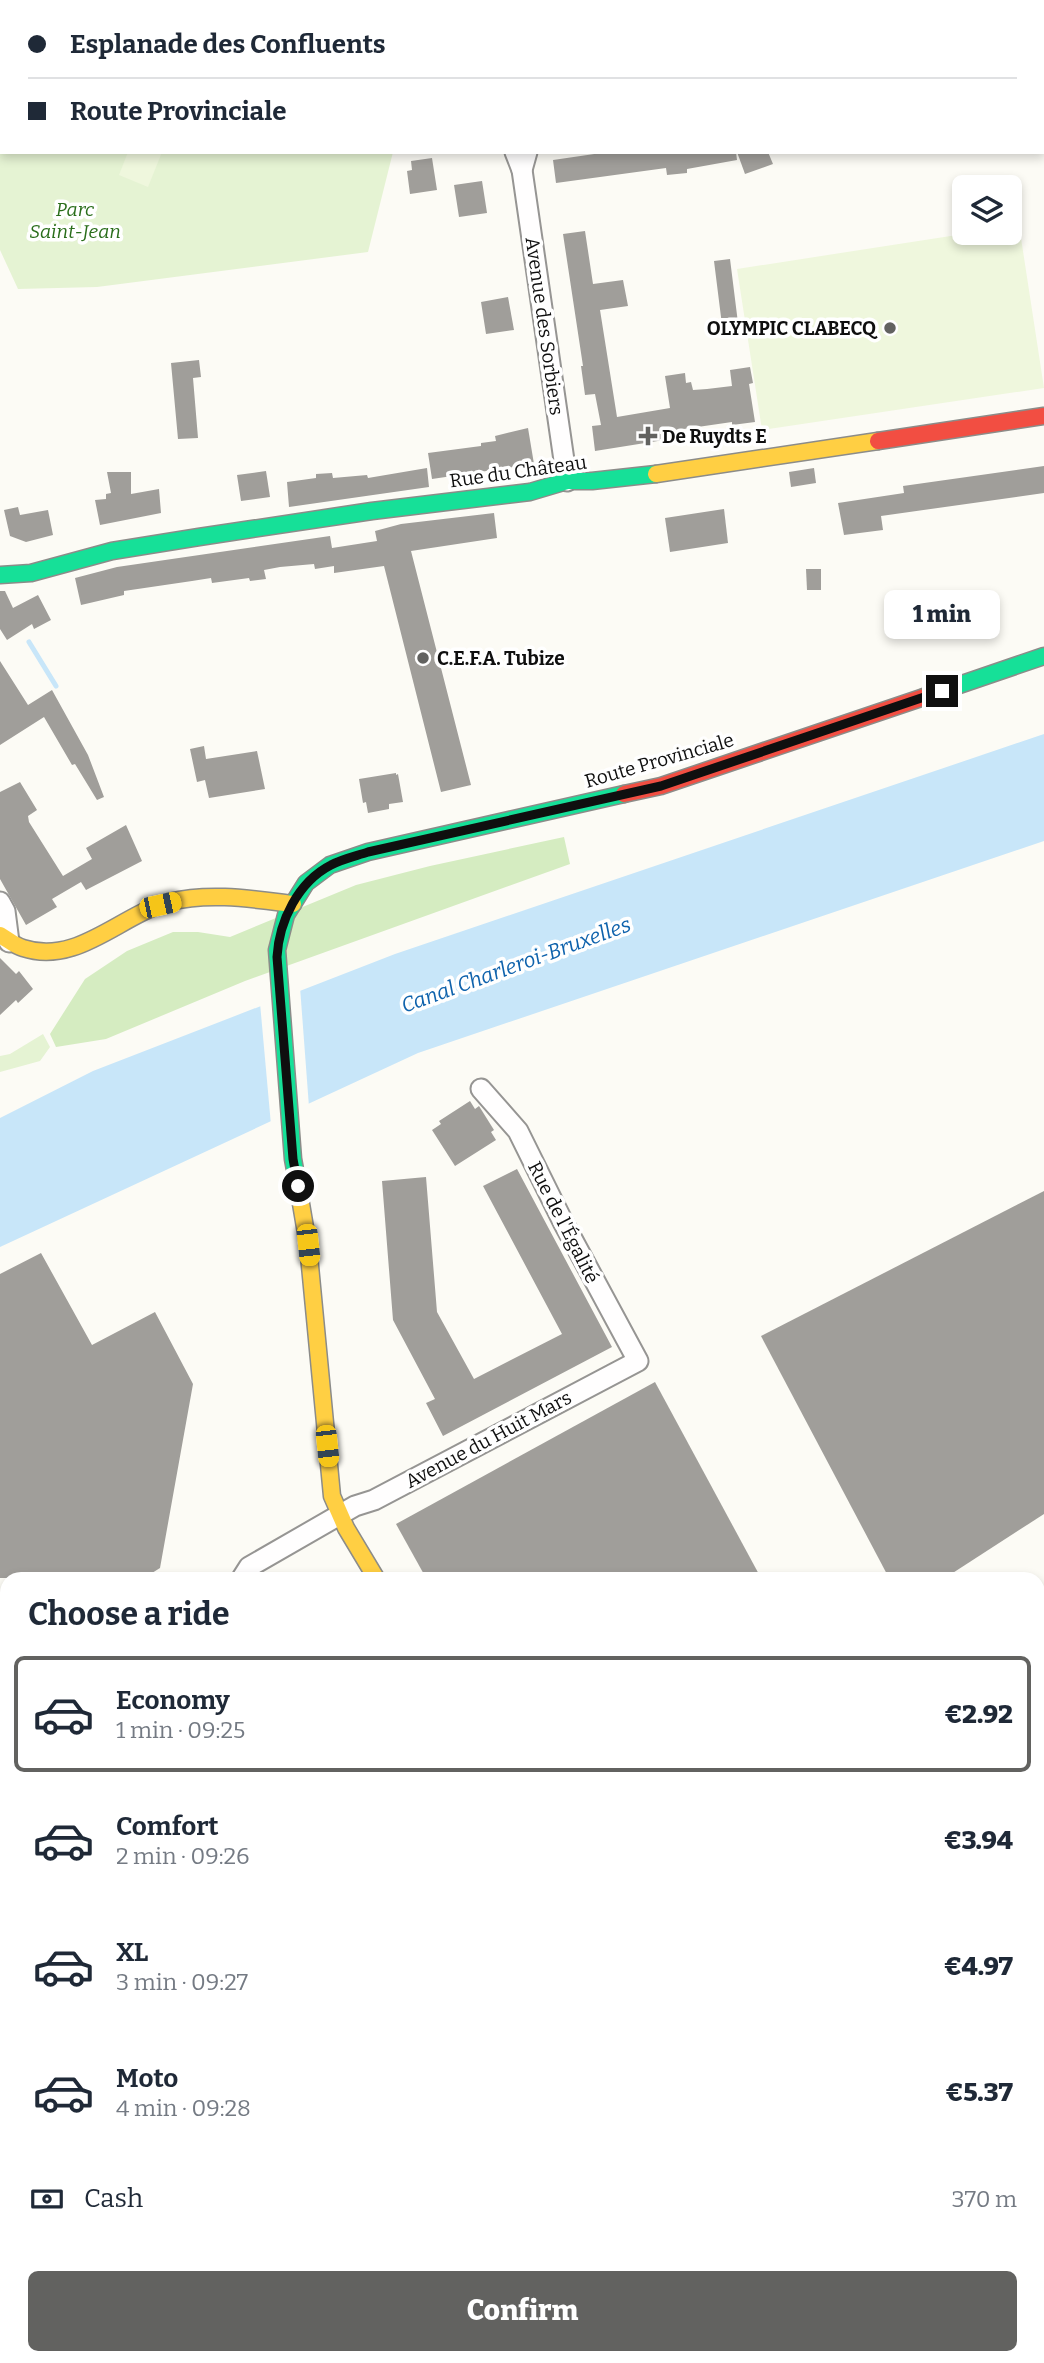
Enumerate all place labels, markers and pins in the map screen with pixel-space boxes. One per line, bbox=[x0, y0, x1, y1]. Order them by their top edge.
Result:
place label: OLYMPIC CLABECQ bbox=[707, 317, 878, 340]
marker: OLYMPIC CLABECQ bbox=[882, 320, 898, 336]
place label: De Ruydts E bbox=[662, 425, 767, 448]
marker: De Ruydts E bbox=[640, 428, 656, 444]
place label: C.E.F.A. Tubize bbox=[437, 647, 565, 670]
marker: C.E.F.A. Tubize bbox=[415, 650, 431, 666]

